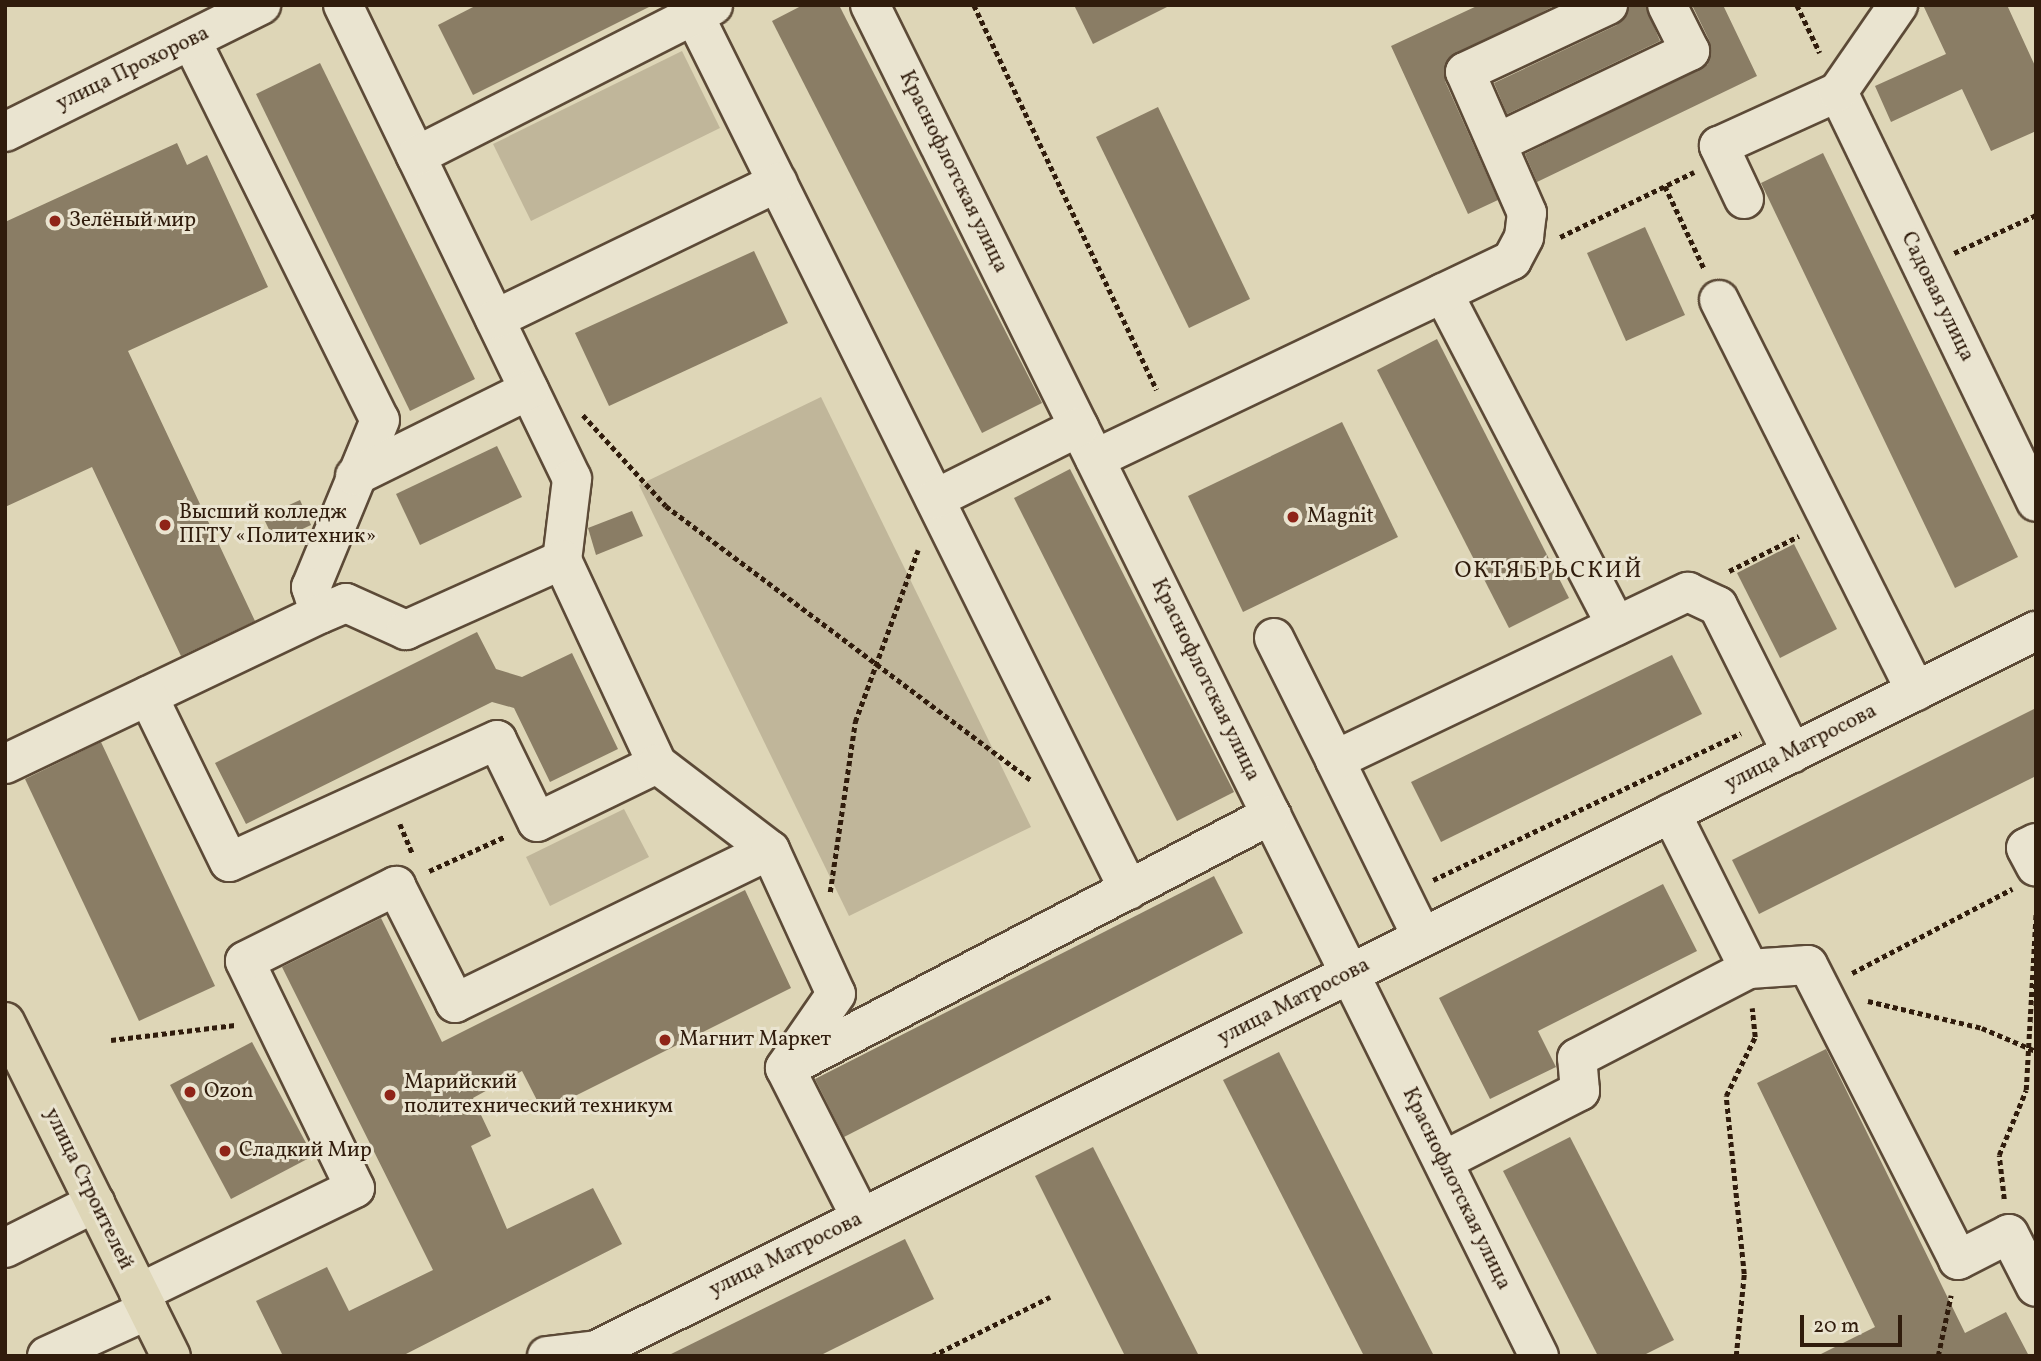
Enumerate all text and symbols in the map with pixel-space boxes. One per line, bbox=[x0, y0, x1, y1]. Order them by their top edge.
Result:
street label: улица Прохорова bbox=[52, 21, 214, 117]
street label: Краснофлотская улица bbox=[893, 66, 1013, 278]
place label: Зелёный мир bbox=[69, 208, 196, 234]
marker: Зелёный мир bbox=[47, 213, 63, 229]
street label: Садовая улица bbox=[1895, 228, 1979, 366]
place label: Высший колледж ПГТУ «Политехник» bbox=[179, 500, 377, 550]
place label: Magnit bbox=[1307, 504, 1374, 530]
marker: Magnit bbox=[1285, 509, 1301, 525]
marker: Высший колледж ПГТУ «Политехник» bbox=[157, 517, 173, 533]
district label: ОКТЯБРЬСКИЙ bbox=[1456, 557, 1642, 585]
street label: Краснофлотская улица bbox=[1145, 574, 1265, 786]
street label: улица Матросова bbox=[1721, 699, 1881, 797]
street label: улица Матросова bbox=[1214, 953, 1374, 1051]
place label: Магнит Маркет bbox=[679, 1027, 831, 1053]
marker: Магнит Маркет bbox=[657, 1032, 673, 1048]
place label: Марийский политехнический техникум bbox=[404, 1070, 674, 1120]
place label: Ozon bbox=[204, 1079, 254, 1105]
street label: Краснофлотская улица bbox=[1396, 1083, 1516, 1295]
marker: Ozon bbox=[182, 1084, 198, 1100]
marker: Марийский политехнический техникум bbox=[382, 1087, 398, 1103]
street label: улица Строителей bbox=[38, 1104, 138, 1274]
place label: Сладкий Мир bbox=[239, 1138, 372, 1164]
marker: Сладкий Мир bbox=[217, 1143, 233, 1159]
street label: улица Матросова bbox=[705, 1207, 867, 1303]
scale bar bbox=[1803, 1302, 1904, 1346]
text: 20 m bbox=[1813, 1312, 1859, 1341]

